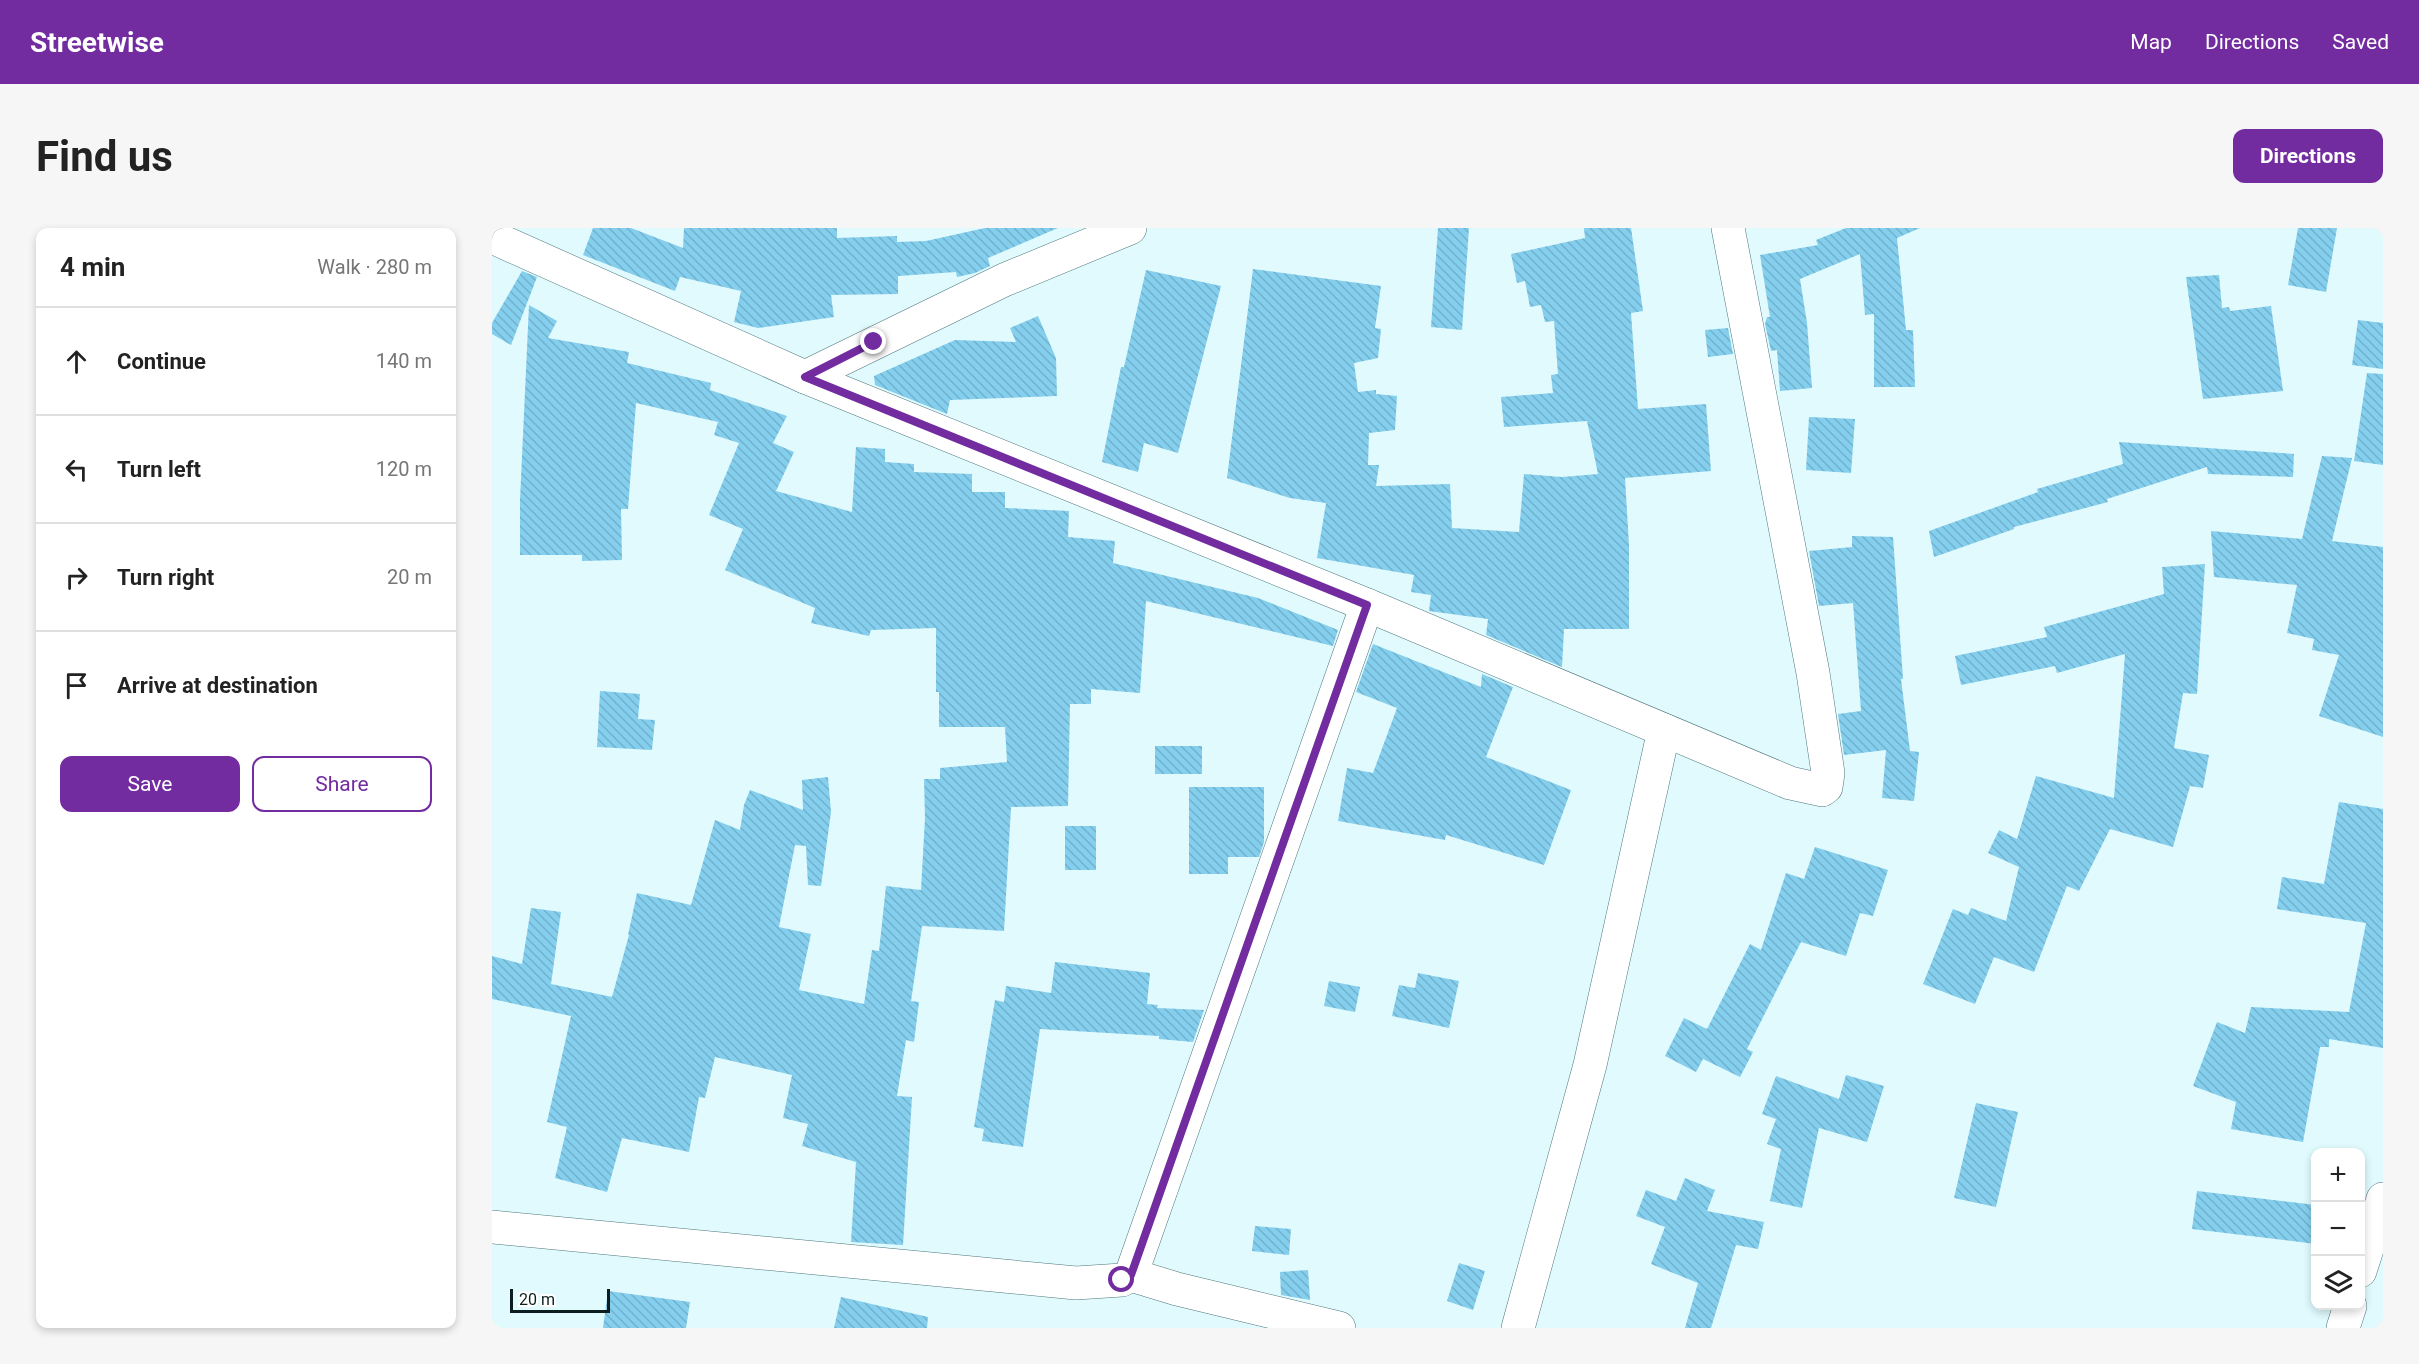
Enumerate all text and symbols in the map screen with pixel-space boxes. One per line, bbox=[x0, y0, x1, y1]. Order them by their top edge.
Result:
text: Streetwise bbox=[30, 26, 164, 59]
text: Map bbox=[2130, 30, 2172, 54]
text: Directions bbox=[2205, 30, 2299, 54]
text: Saved bbox=[2332, 30, 2389, 54]
button: Directions bbox=[2233, 129, 2383, 183]
text: Find us bbox=[36, 132, 173, 181]
text: 4 min bbox=[60, 252, 125, 282]
text: Walk · 280 m bbox=[317, 255, 432, 279]
route end bbox=[860, 328, 886, 354]
icon: ahead bbox=[60, 345, 93, 378]
text: Continue bbox=[117, 349, 206, 374]
text: 140 m bbox=[376, 349, 432, 373]
icon: left bbox=[60, 453, 93, 486]
text: Turn left bbox=[117, 457, 201, 482]
text: 120 m bbox=[376, 457, 432, 481]
icon: right bbox=[60, 561, 93, 594]
text: Turn right bbox=[117, 565, 214, 590]
text: 20 m bbox=[387, 565, 432, 589]
icon: arrive bbox=[60, 669, 93, 702]
text: Arrive at destination bbox=[117, 673, 318, 698]
button: Save bbox=[60, 756, 240, 812]
button: Share bbox=[252, 756, 432, 812]
map controls bbox=[2311, 1148, 2365, 1310]
button: + bbox=[2311, 1148, 2365, 1202]
button: − bbox=[2311, 1202, 2365, 1256]
button: layers bbox=[2311, 1256, 2365, 1310]
route start bbox=[1108, 1266, 1134, 1292]
scale bar bbox=[510, 1286, 610, 1314]
text: 20 m bbox=[519, 1290, 555, 1309]

